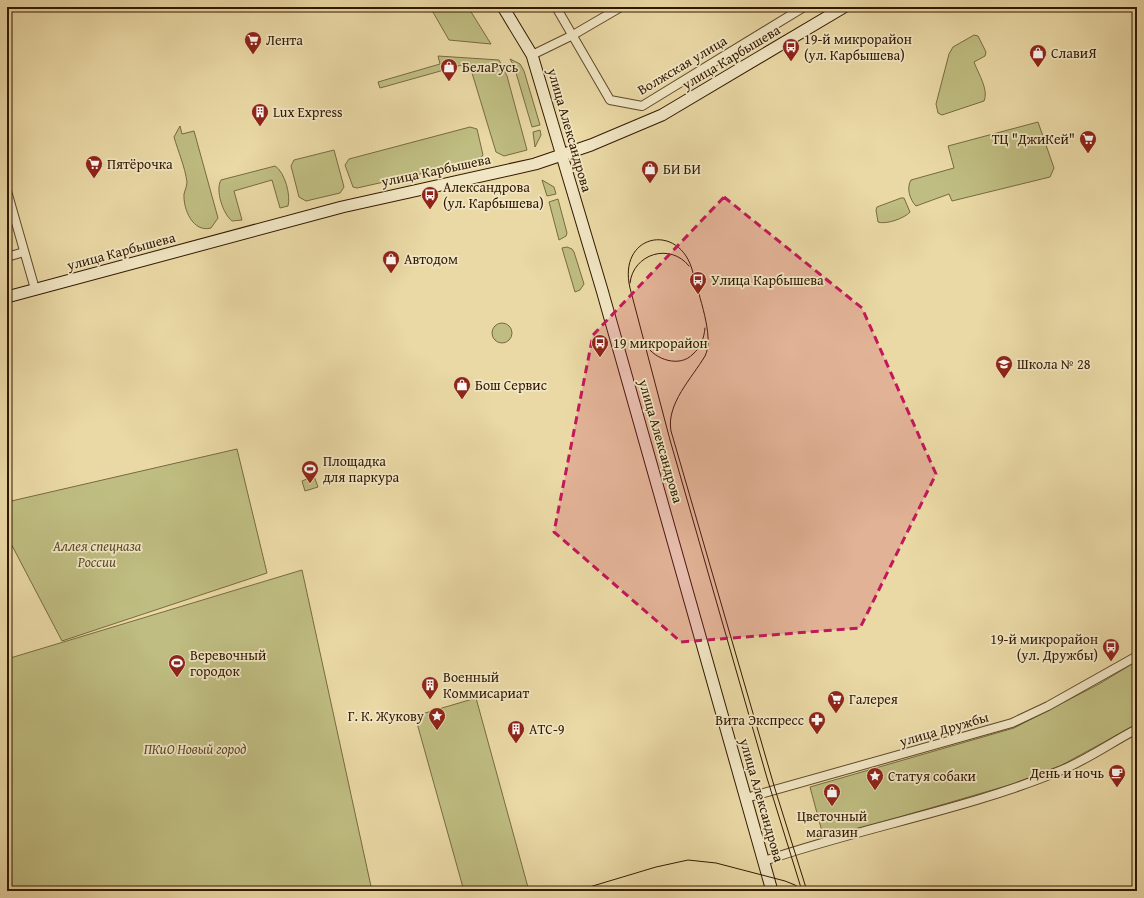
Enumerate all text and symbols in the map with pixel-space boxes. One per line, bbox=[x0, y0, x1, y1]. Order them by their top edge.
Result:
street label: улица Карбышева bbox=[677, 20, 784, 95]
place label: 19-й микрорайон (ул. Карбышева) bbox=[804, 29, 912, 65]
supermarket icon: Лента bbox=[243, 30, 263, 55]
place label: Лента bbox=[266, 30, 303, 50]
street label: Волжская улица bbox=[633, 30, 731, 100]
bus stop icon: 19-й микрорайон (ул. Карбышева) bbox=[781, 37, 801, 62]
shop icon: СлавиЯ bbox=[1028, 43, 1048, 68]
place label: СлавиЯ bbox=[1051, 43, 1096, 63]
shop icon: БелаРусь bbox=[439, 57, 459, 82]
place label: БелаРусь bbox=[462, 57, 519, 77]
street label: улица Александрова bbox=[543, 65, 597, 194]
building icon: Lux Express bbox=[250, 102, 270, 127]
place label: Lux Express bbox=[273, 102, 343, 122]
place label: ТЦ "ДжиКей" bbox=[992, 129, 1075, 149]
supermarket icon: ТЦ "ДжиКей" bbox=[1078, 129, 1098, 154]
street label: улица Карбышева bbox=[378, 149, 493, 192]
supermarket icon: Пятёрочка bbox=[84, 154, 104, 179]
place label: Пятёрочка bbox=[107, 154, 173, 174]
shop icon: БИ БИ bbox=[640, 159, 660, 184]
place label: БИ БИ bbox=[663, 159, 701, 179]
place label: Александрова (ул. Карбышева) bbox=[443, 177, 544, 213]
bus stop icon: Александрова (ул. Карбышева) bbox=[420, 185, 440, 210]
street label: улица Карбышева bbox=[64, 227, 178, 275]
shop icon: Автодом bbox=[381, 249, 401, 274]
place label: Автодом bbox=[404, 249, 458, 269]
bus stop icon: Улица Карбышева bbox=[688, 270, 708, 295]
place label: Улица Карбышева bbox=[711, 270, 824, 290]
bus stop icon: 19 микрорайон bbox=[590, 333, 610, 358]
place label: 19 микрорайон bbox=[613, 333, 708, 353]
school or university icon: Школа № 28 bbox=[994, 354, 1014, 379]
place label: Школа № 28 bbox=[1017, 354, 1091, 374]
shop icon: Бош Сервис bbox=[452, 375, 472, 400]
place label: Бош Сервис bbox=[475, 375, 547, 395]
street label: улица Александрова bbox=[634, 376, 688, 505]
place label: Площадка для паркура bbox=[323, 451, 400, 487]
sports icon: Площадка для паркура bbox=[300, 459, 320, 484]
park label: Аллея спецназа России bbox=[52, 536, 142, 572]
place label: 19-й микрорайон (ул. Дружбы) bbox=[990, 629, 1098, 665]
bus stop icon: 19-й микрорайон (ул. Дружбы) bbox=[1101, 637, 1121, 662]
place label: Веревочный городок bbox=[190, 645, 266, 681]
sports icon: Веревочный городок bbox=[167, 653, 187, 678]
place label: Военный Коммисариат bbox=[443, 667, 529, 703]
building icon: Военный Коммисариат bbox=[420, 675, 440, 700]
supermarket icon: Галерея bbox=[826, 689, 846, 714]
place label: Галерея bbox=[849, 689, 898, 709]
place label: Г. К. Жукову bbox=[348, 706, 424, 726]
place icon: Г. К. Жукову bbox=[427, 706, 447, 731]
street label: улица Дружбы bbox=[896, 707, 991, 752]
place label: Вита Экспресс bbox=[715, 710, 804, 730]
pharmacy icon: Вита Экспресс bbox=[807, 710, 827, 735]
building icon: АТС-9 bbox=[506, 719, 526, 744]
place label: АТС-9 bbox=[529, 719, 565, 739]
street label: улица Александрова bbox=[735, 735, 789, 864]
park label: ПКиО Новый город bbox=[144, 739, 246, 759]
place label: День и ночь bbox=[1029, 763, 1104, 783]
cafe icon: День и ночь bbox=[1107, 763, 1127, 788]
place icon: Статуя собаки bbox=[865, 766, 885, 791]
place label: Статуя собаки bbox=[888, 766, 976, 786]
shop icon: Цветочный магазин bbox=[822, 782, 842, 807]
place label: Цветочный магазин bbox=[797, 806, 867, 842]

